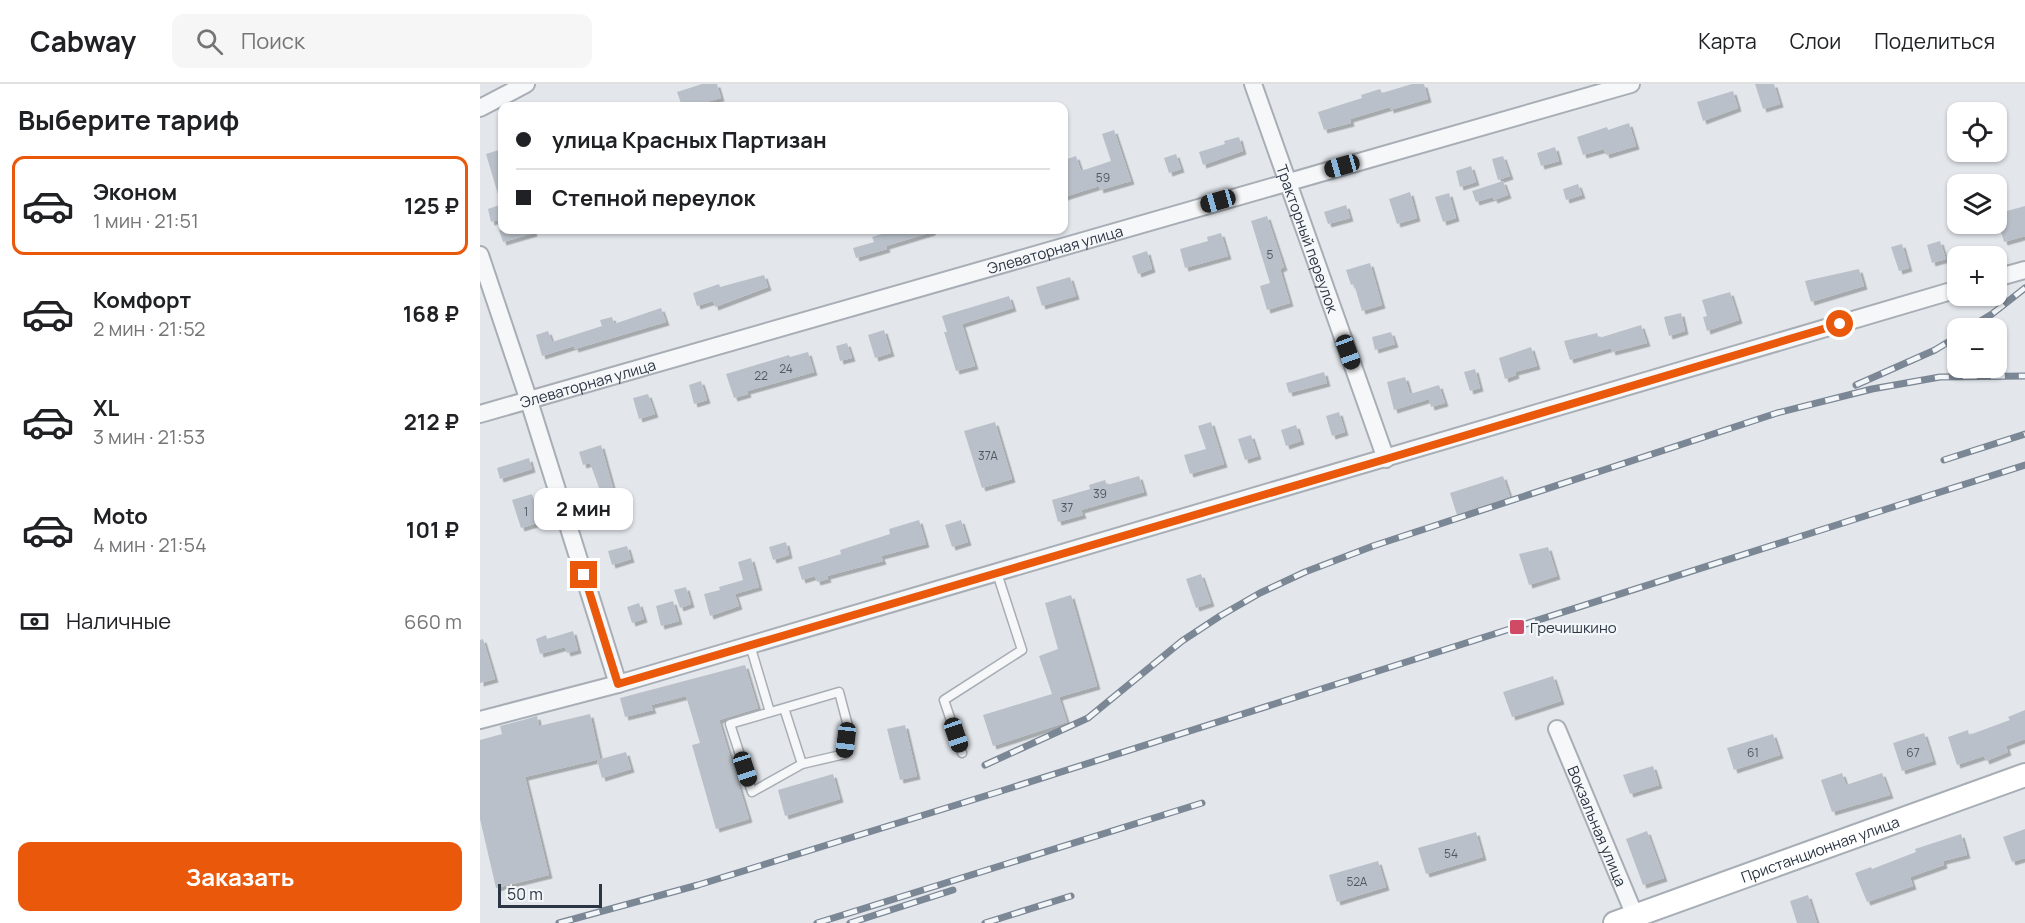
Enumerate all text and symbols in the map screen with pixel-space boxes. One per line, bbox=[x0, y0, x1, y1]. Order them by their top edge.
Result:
search box bbox=[172, 14, 592, 68]
text: Cabway bbox=[30, 22, 136, 60]
icon: search bbox=[193, 25, 226, 58]
text: Поиск bbox=[241, 26, 305, 56]
text: Карта bbox=[1698, 27, 1757, 55]
text: Слои bbox=[1790, 27, 1841, 55]
text: Поделиться bbox=[1874, 27, 1995, 55]
text: Выберите тариф bbox=[18, 101, 239, 138]
map controls bbox=[1947, 102, 2007, 378]
button: locate bbox=[1947, 102, 2007, 162]
text: улица Красных Партизан bbox=[552, 125, 827, 155]
car bbox=[1322, 152, 1362, 180]
street label: Тракторный переулок bbox=[1272, 162, 1344, 316]
house number: 59 bbox=[1096, 169, 1110, 186]
button: layers bbox=[1947, 174, 2007, 234]
text: Эконом bbox=[93, 177, 177, 207]
icon: car bbox=[21, 179, 75, 233]
text: Степной переулок bbox=[552, 183, 755, 213]
car bbox=[1198, 187, 1238, 215]
text: 125 ₽ bbox=[404, 191, 459, 221]
text: 1 мин · 21:51 bbox=[93, 207, 199, 234]
street label: Элеваторная улица bbox=[984, 220, 1125, 279]
house number: 5 bbox=[1267, 246, 1274, 263]
button: + bbox=[1947, 246, 2007, 306]
text: Комфорт bbox=[93, 285, 191, 315]
icon: car bbox=[21, 287, 75, 341]
text: 168 ₽ bbox=[403, 299, 459, 329]
route start bbox=[1826, 310, 1853, 337]
text: 2 мин · 21:52 bbox=[93, 315, 206, 342]
button: − bbox=[1947, 318, 2007, 378]
car bbox=[1333, 332, 1363, 372]
street label: Элеваторная улица bbox=[517, 354, 658, 413]
house number: 24 bbox=[779, 360, 793, 377]
house number: 22 bbox=[754, 367, 768, 384]
text: XL bbox=[93, 393, 119, 423]
icon: car bbox=[21, 395, 75, 449]
text: 212 ₽ bbox=[404, 407, 459, 437]
text: 3 мин · 21:53 bbox=[93, 423, 205, 450]
house number: 37А bbox=[978, 447, 998, 464]
house number: 39 bbox=[1093, 485, 1107, 502]
callout: 2 мин bbox=[534, 488, 634, 530]
text: 2 мин bbox=[556, 495, 611, 522]
house number: 37 bbox=[1061, 499, 1073, 516]
text: Moto bbox=[93, 501, 148, 531]
icon: car bbox=[21, 503, 75, 557]
house number: 1 bbox=[524, 503, 528, 520]
text: 101 ₽ bbox=[406, 515, 459, 545]
text: 4 мин · 21:54 bbox=[93, 531, 207, 558]
route end bbox=[570, 561, 597, 588]
icon: cash bbox=[18, 605, 51, 638]
text: Наличные bbox=[66, 606, 171, 636]
text: 660 m bbox=[404, 608, 462, 635]
place label: Гречишкино bbox=[1530, 617, 1617, 638]
marker: Гречишкино bbox=[1508, 618, 1526, 636]
car bbox=[942, 715, 970, 755]
car bbox=[835, 721, 857, 759]
house number: 61 bbox=[1747, 744, 1759, 761]
house number: 67 bbox=[1906, 744, 1920, 761]
car bbox=[731, 749, 759, 789]
street label: Вокзальная улица bbox=[1563, 762, 1632, 889]
street label: Пристанционная улица bbox=[1738, 811, 1902, 887]
button: Заказать bbox=[18, 842, 462, 911]
house number: 54 bbox=[1444, 845, 1458, 862]
house number: 52А bbox=[1347, 873, 1368, 890]
scale bar bbox=[498, 881, 602, 908]
text: 50 m bbox=[507, 883, 543, 905]

